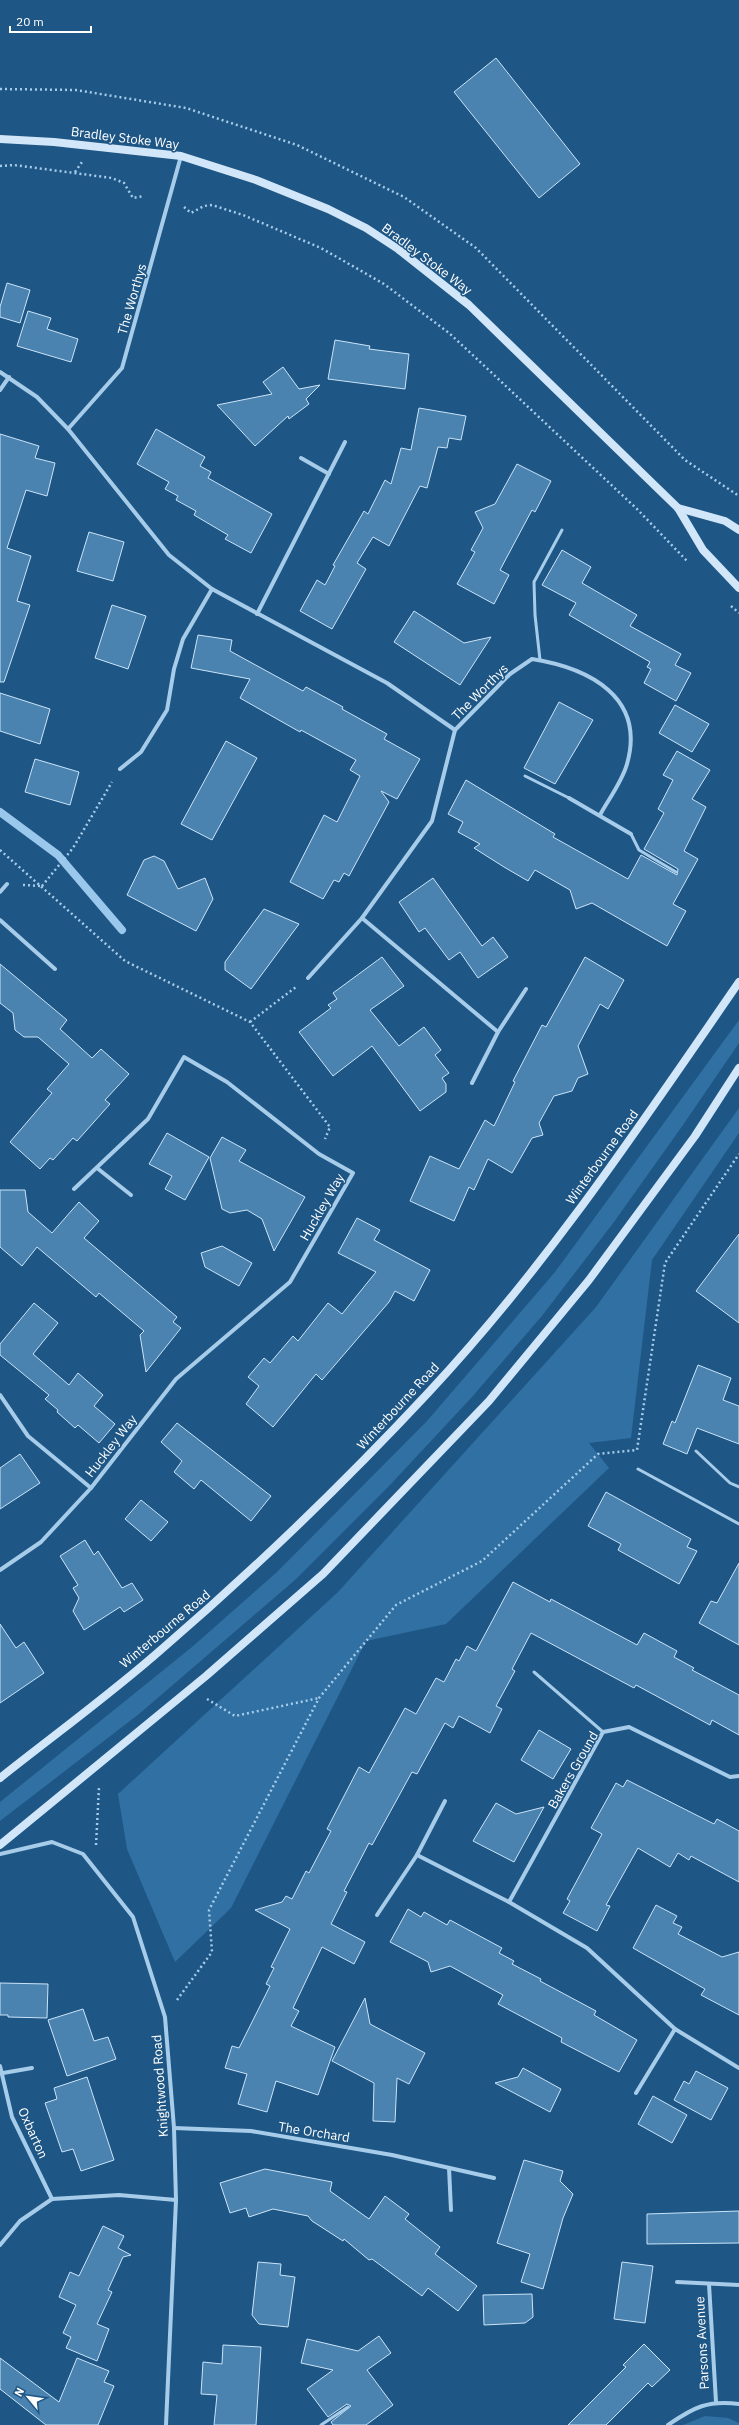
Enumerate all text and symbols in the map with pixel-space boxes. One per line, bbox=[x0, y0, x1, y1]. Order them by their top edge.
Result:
scale bar bbox=[10, 8, 91, 34]
text: 20 m bbox=[16, 14, 44, 29]
street label: Bradley Stoke Way bbox=[70, 123, 181, 153]
street label: Bradley Stoke Way bbox=[378, 219, 476, 299]
street label: The Worthys bbox=[114, 262, 150, 336]
street label: The Worthys bbox=[448, 660, 512, 724]
street label: Winterbourne Road bbox=[562, 1106, 642, 1208]
street label: Huckley Way bbox=[296, 1170, 348, 1244]
street label: Winterbourne Road bbox=[353, 1359, 443, 1453]
street label: Huckley Way bbox=[81, 1411, 141, 1481]
street label: Winterbourne Road bbox=[116, 1586, 214, 1672]
street label: Bakers Ground bbox=[544, 1728, 602, 1812]
street label: Knightwood Road bbox=[148, 2034, 172, 2138]
street label: Oxbarton bbox=[14, 2105, 52, 2161]
street label: The Orchard bbox=[277, 2118, 351, 2146]
street label: Parsons Avenue bbox=[691, 2296, 713, 2390]
north arrow bbox=[8, 2377, 48, 2417]
text: N bbox=[11, 2385, 27, 2399]

